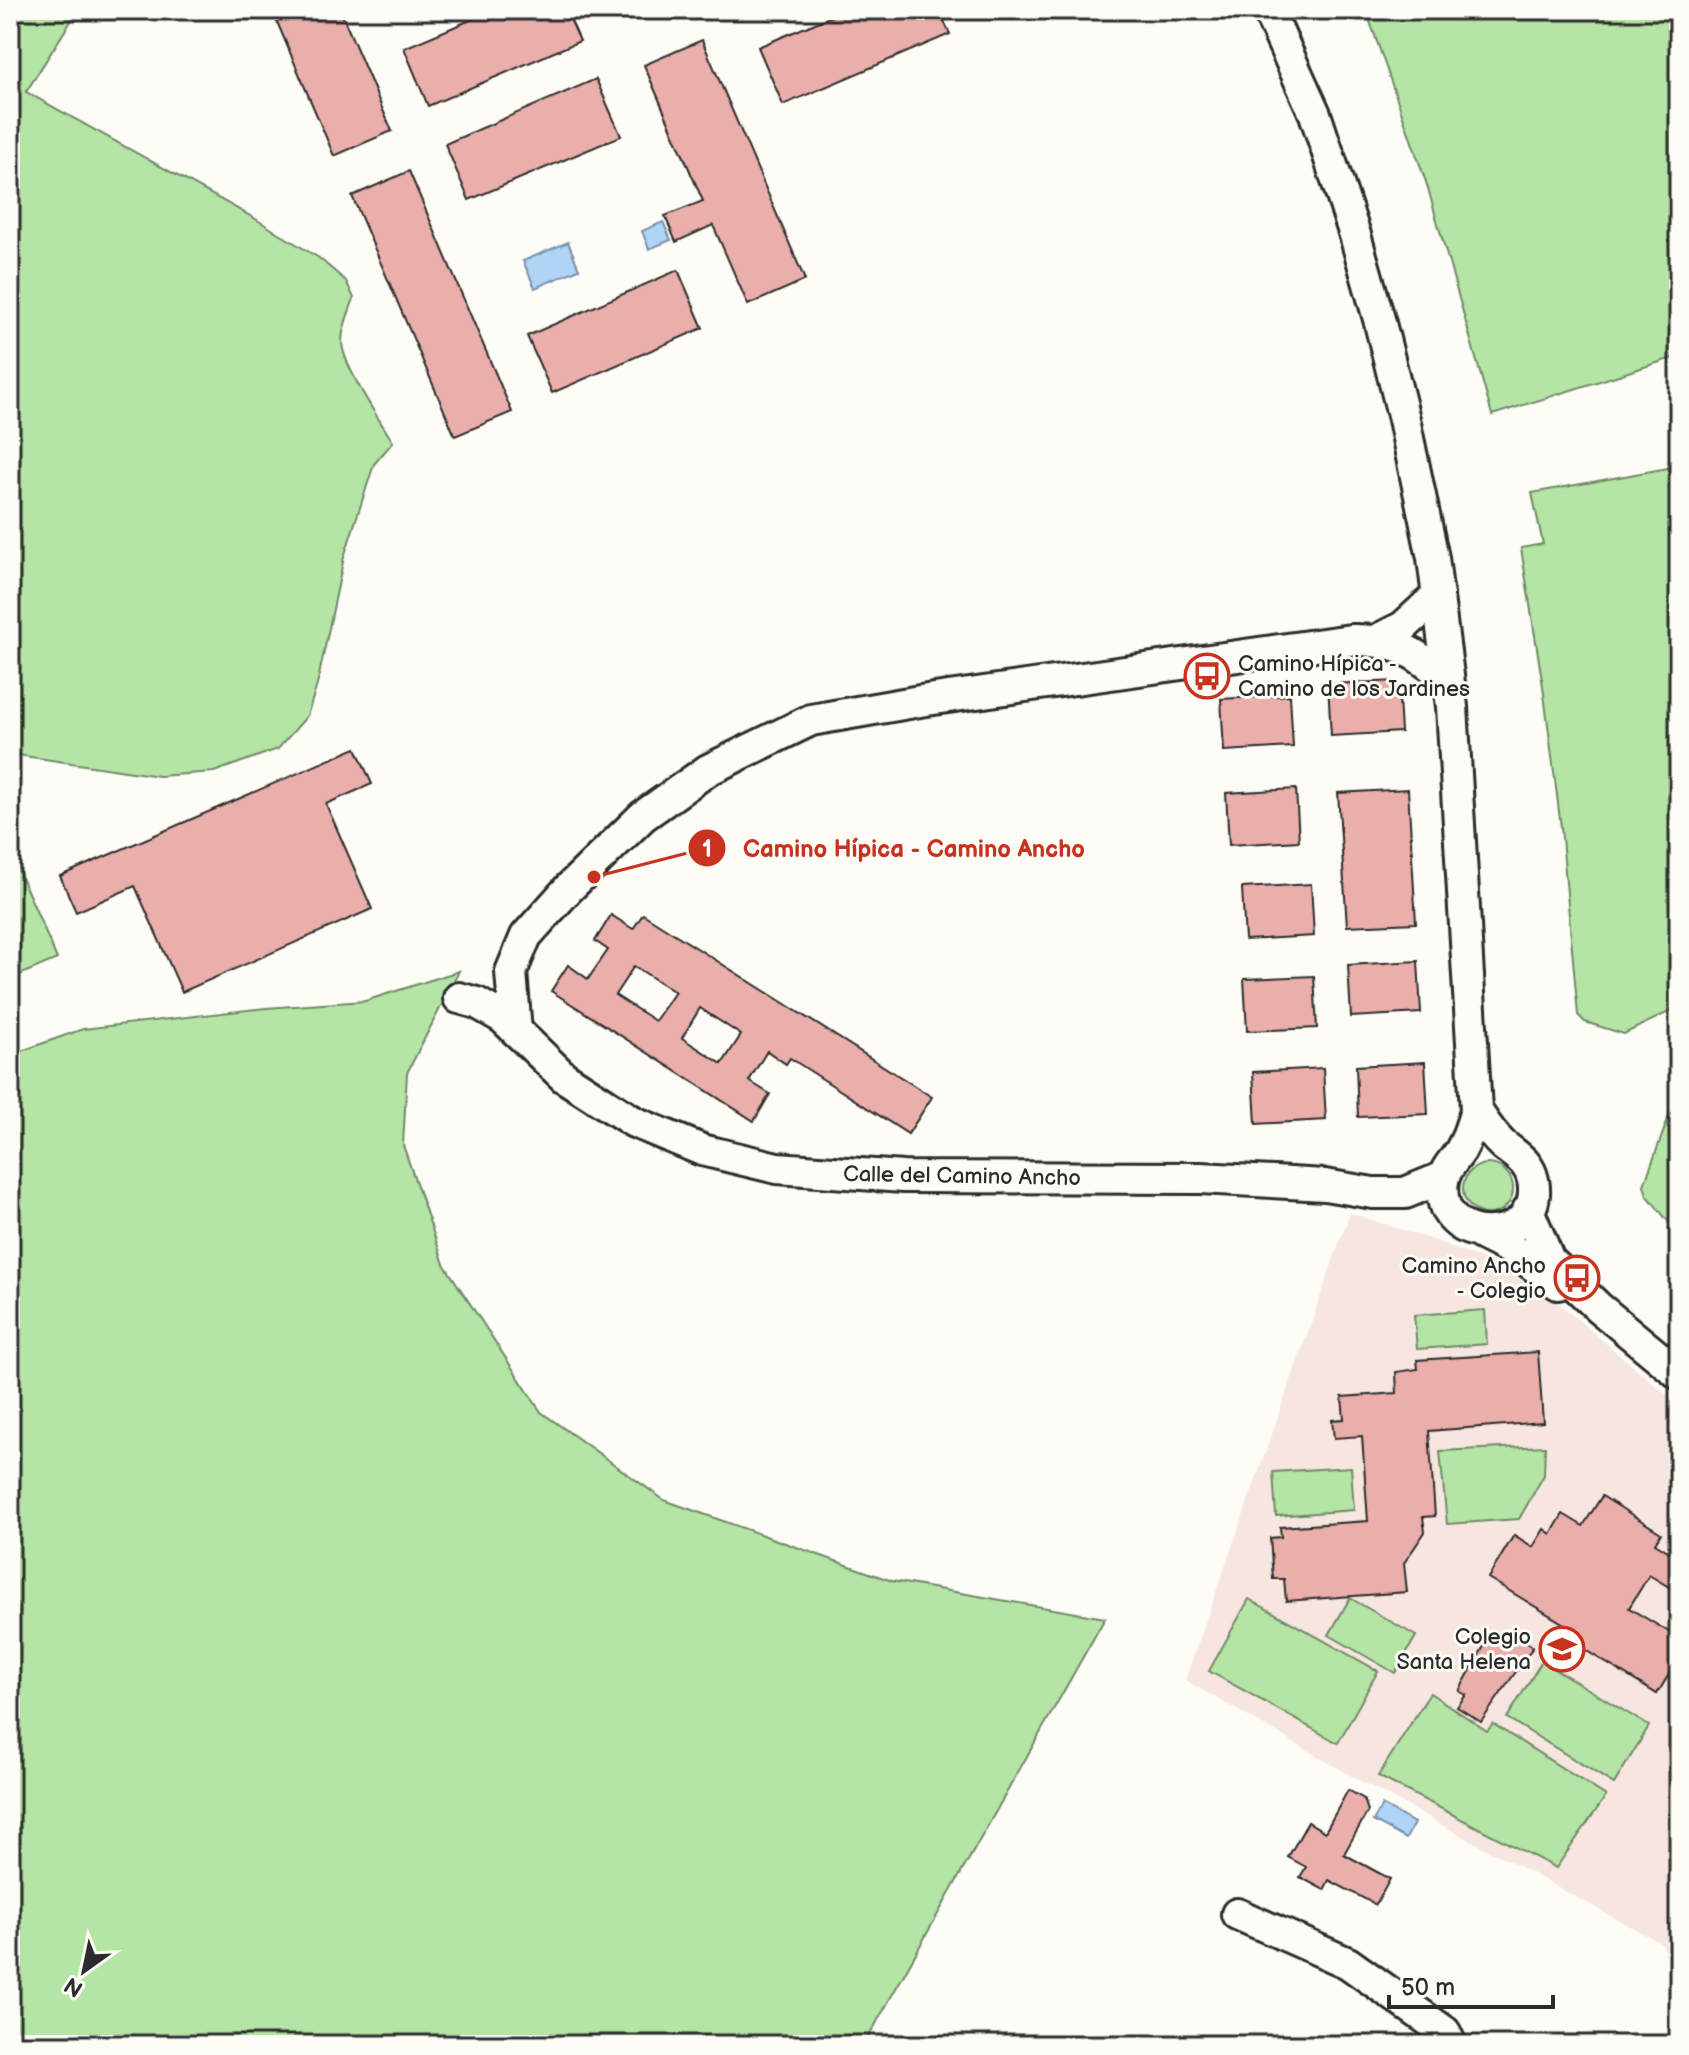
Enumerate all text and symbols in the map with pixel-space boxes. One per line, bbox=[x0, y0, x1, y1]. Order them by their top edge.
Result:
place label: Camino Hípica - Camino de los Jardines bbox=[1238, 651, 1470, 703]
bus stop icon: Camino Hípica - Camino de los Jardines bbox=[1183, 652, 1231, 700]
callout: Camino Hípica - Camino Ancho bbox=[687, 824, 1101, 872]
text: 1 bbox=[702, 835, 712, 864]
text: Camino Hípica - Camino Ancho bbox=[743, 835, 1085, 864]
street label: Calle del Camino Ancho bbox=[843, 1161, 1081, 1192]
place label: Camino Ancho - Colegio bbox=[1402, 1253, 1546, 1305]
bus stop icon: Camino Ancho - Colegio bbox=[1553, 1254, 1601, 1302]
place label: Colegio Santa Helena bbox=[1397, 1624, 1531, 1676]
school or university icon: Colegio Santa Helena bbox=[1538, 1625, 1586, 1673]
north arrow bbox=[44, 1931, 124, 2011]
scale bar bbox=[1389, 1959, 1553, 2009]
text: N bbox=[60, 1971, 88, 2002]
text: 50 m bbox=[1401, 1973, 1455, 2002]

